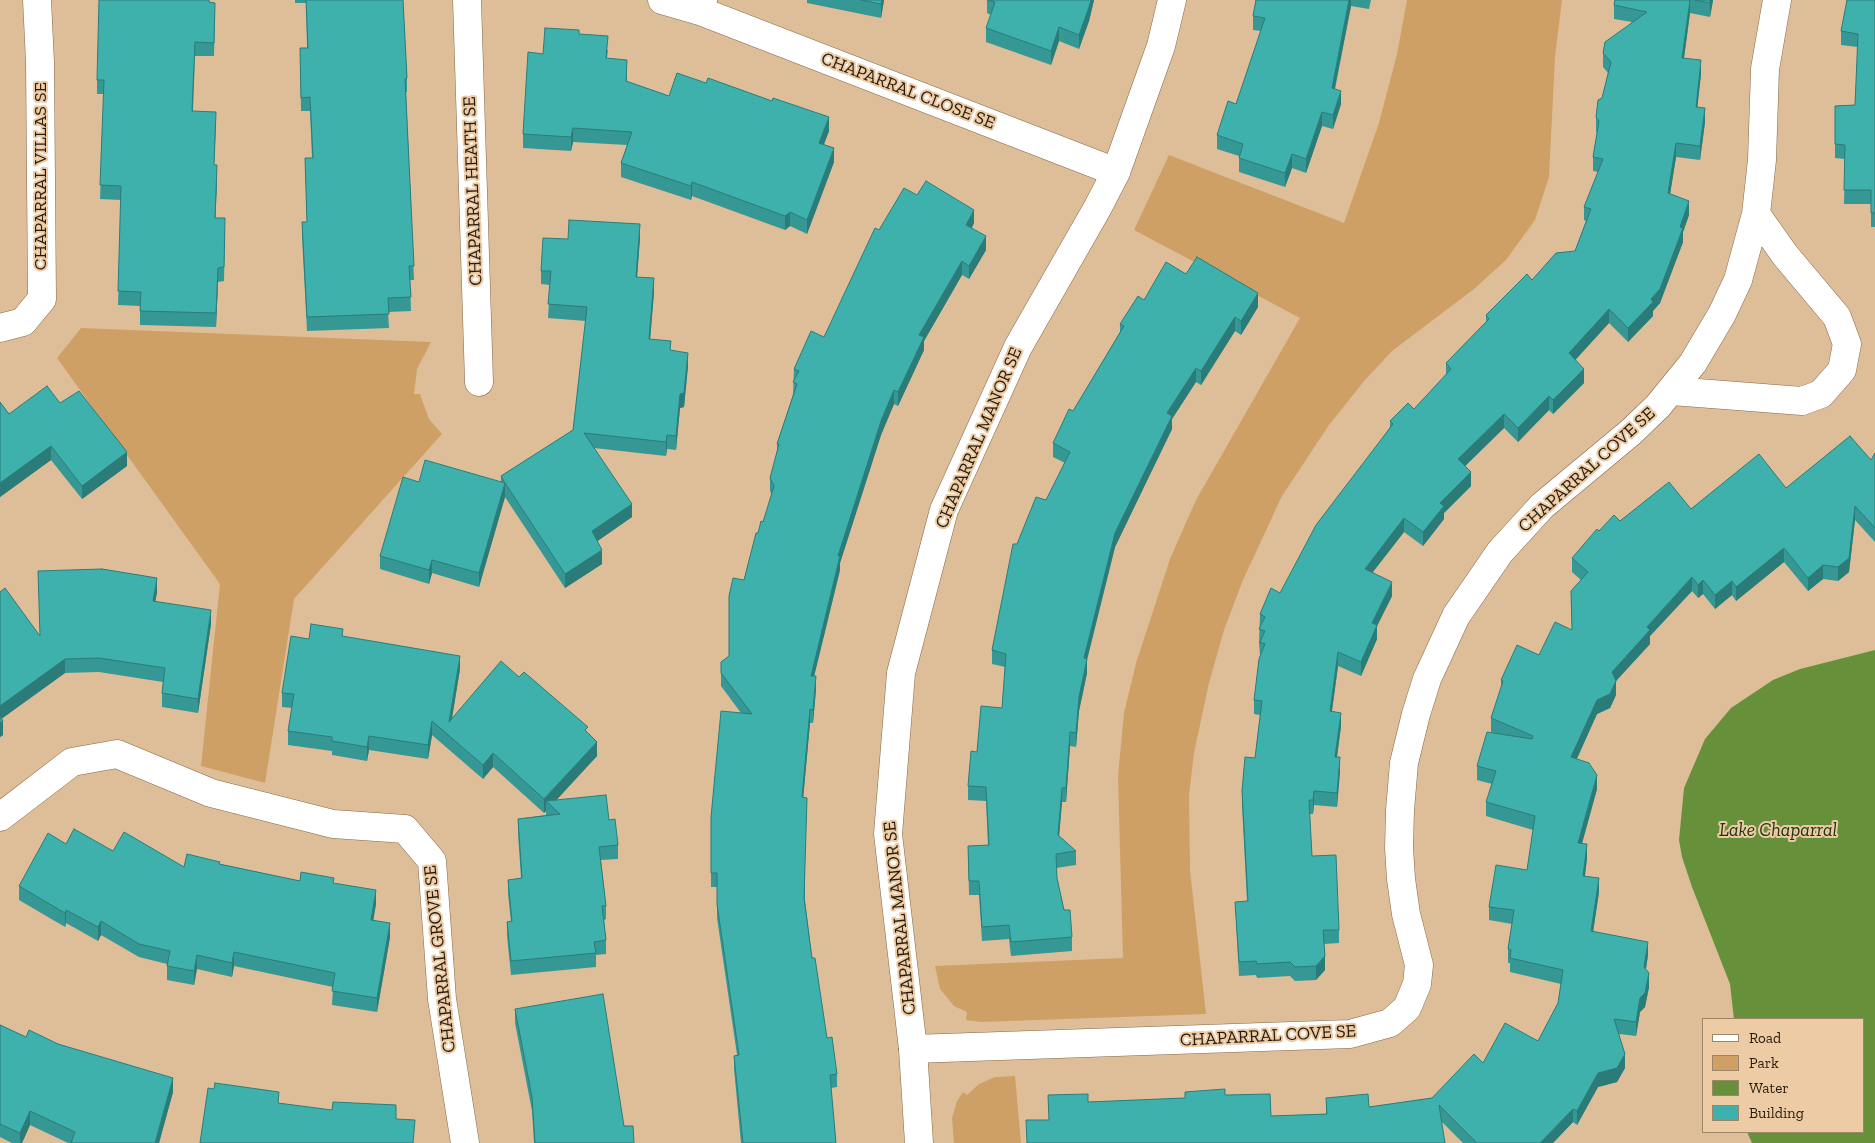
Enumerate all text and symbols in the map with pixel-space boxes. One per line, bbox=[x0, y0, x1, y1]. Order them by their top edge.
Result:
street label: CHAPARRAL CLOSE SE bbox=[818, 48, 998, 134]
street label: CHAPARRAL VILLAS SE bbox=[30, 82, 52, 270]
street label: CHAPARRAL HEATH SE bbox=[459, 96, 487, 286]
street label: CHAPARRAL MANOR SE bbox=[931, 344, 1027, 532]
street label: CHAPARRAL COVE SE bbox=[1514, 403, 1660, 537]
street label: CHAPARRAL MANOR SE bbox=[879, 820, 921, 1016]
water label: Lake Chaparral bbox=[1719, 820, 1837, 842]
street label: CHAPARRAL GROVE SE bbox=[419, 864, 461, 1054]
legend bbox=[1702, 1018, 1865, 1133]
street label: CHAPARRAL COVE SE bbox=[1179, 1021, 1357, 1051]
text: Road bbox=[1749, 1029, 1781, 1047]
text: Park bbox=[1749, 1054, 1779, 1072]
text: Water bbox=[1749, 1079, 1789, 1097]
text: Building bbox=[1749, 1104, 1804, 1122]

